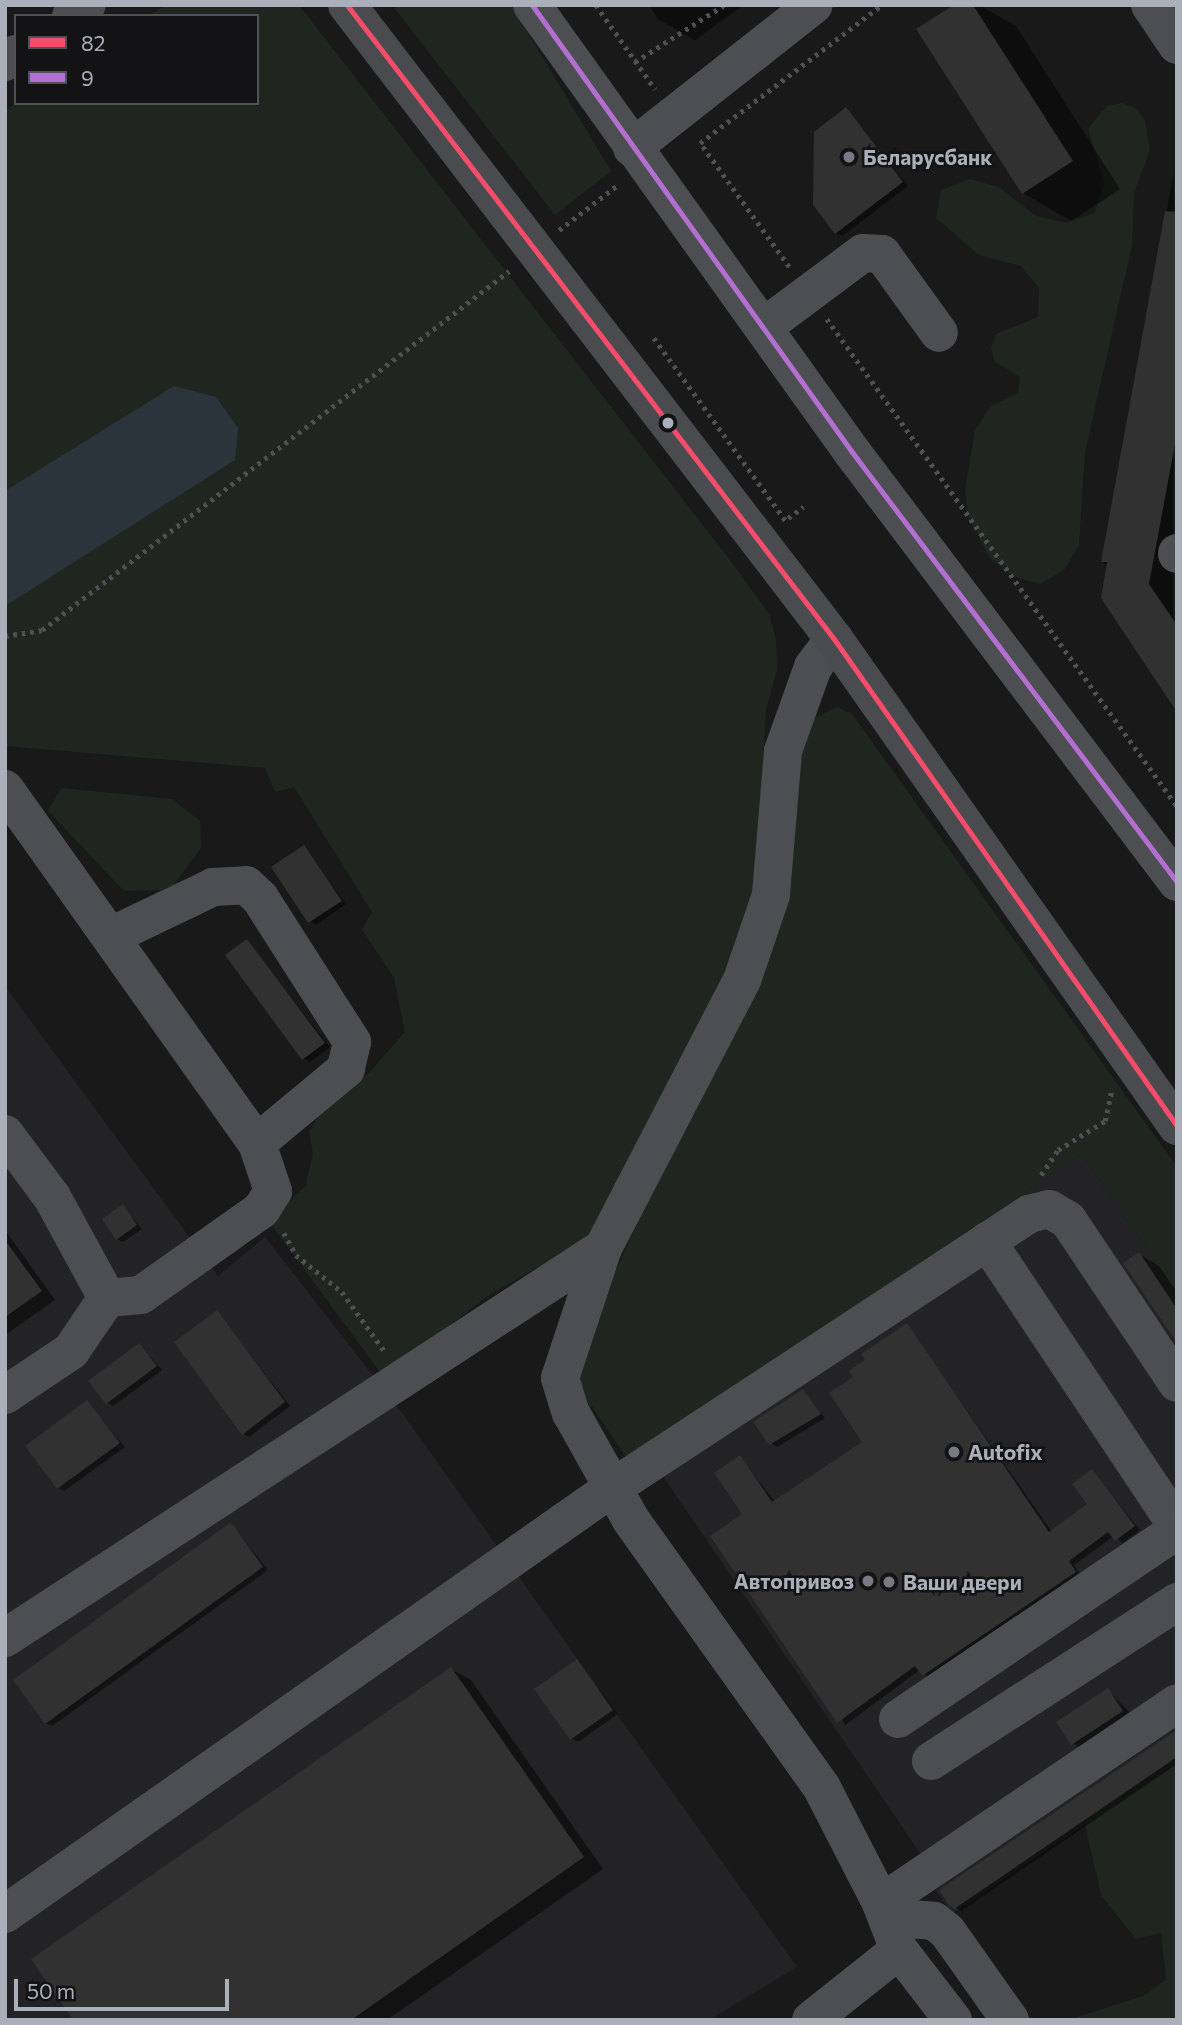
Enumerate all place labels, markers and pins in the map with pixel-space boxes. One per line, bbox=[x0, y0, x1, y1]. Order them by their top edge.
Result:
place label: Беларусбанк bbox=[863, 144, 992, 170]
marker: Беларусбанк bbox=[841, 149, 857, 165]
unlabelled marker bbox=[661, 416, 675, 430]
place label: Autofix bbox=[968, 1439, 1042, 1465]
marker: Autofix bbox=[946, 1444, 962, 1460]
place label: Автопривоз bbox=[734, 1568, 854, 1594]
place label: Ваши двери bbox=[903, 1569, 1022, 1595]
marker: Автопривоз bbox=[860, 1573, 876, 1589]
marker: Ваши двери bbox=[881, 1574, 897, 1590]

